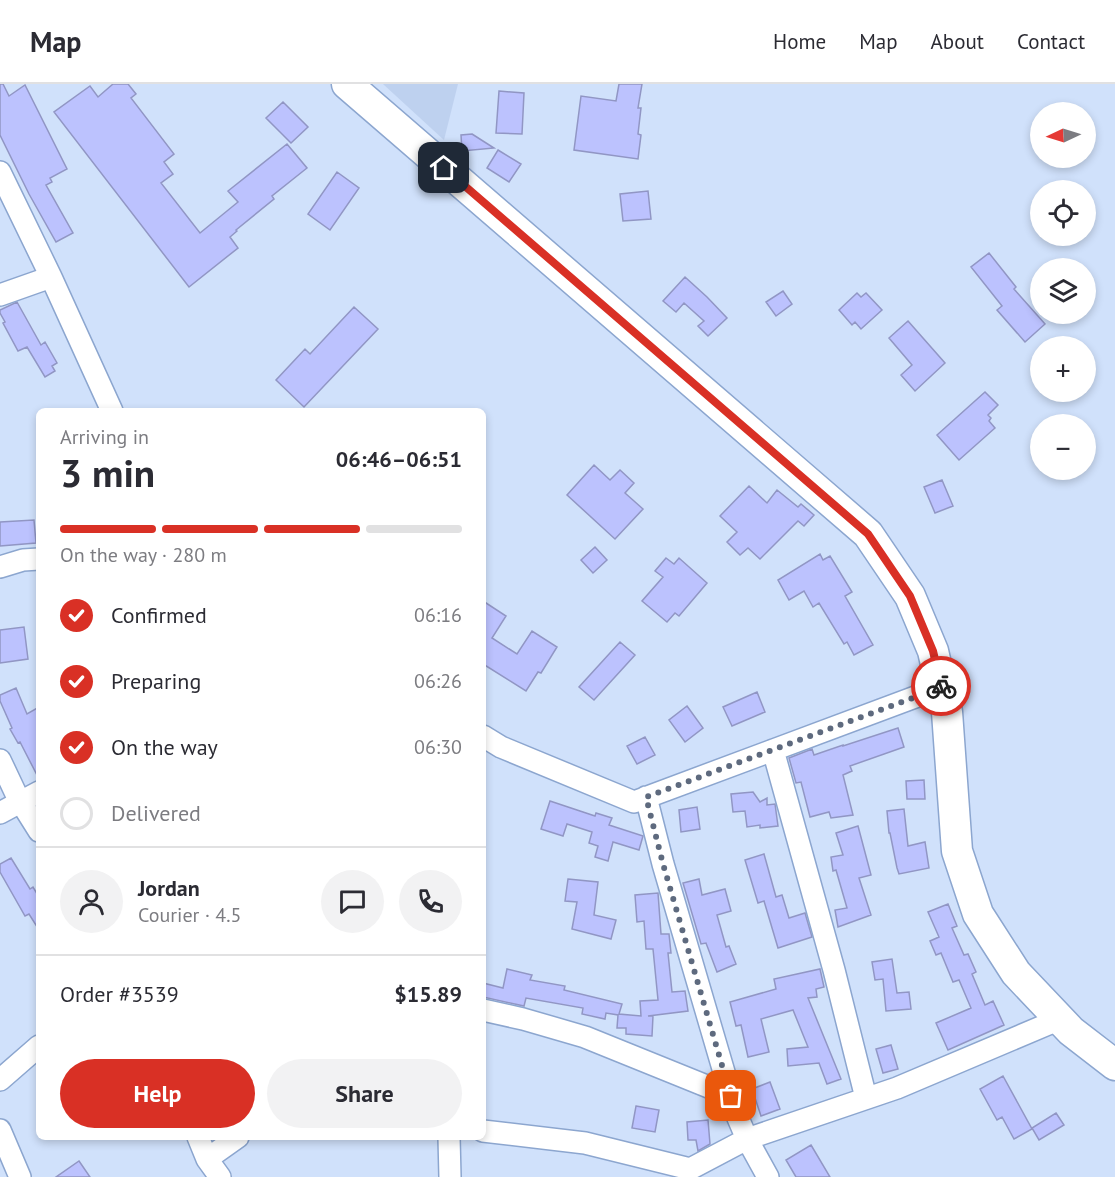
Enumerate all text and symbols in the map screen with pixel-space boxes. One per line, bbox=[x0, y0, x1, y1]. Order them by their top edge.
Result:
text: Map bbox=[30, 23, 81, 60]
text: Home bbox=[773, 28, 826, 55]
text: Map bbox=[859, 28, 898, 55]
text: About bbox=[931, 28, 984, 55]
text: Contact bbox=[1017, 28, 1085, 55]
north arrow bbox=[1030, 102, 1096, 168]
map controls bbox=[1030, 102, 1096, 480]
pin bbox=[418, 142, 469, 193]
icon: home bbox=[427, 151, 460, 184]
button: locate bbox=[1030, 180, 1096, 246]
button: layers bbox=[1030, 258, 1096, 324]
button: + bbox=[1030, 336, 1096, 402]
button: − bbox=[1030, 414, 1096, 480]
text: Arriving in bbox=[60, 424, 149, 450]
text: 06:46–06:51 bbox=[336, 445, 462, 473]
text: 3 min bbox=[60, 447, 155, 498]
text: On the way · 280 m bbox=[60, 542, 227, 568]
icon: check bbox=[60, 599, 93, 632]
text: Confirmed bbox=[111, 601, 207, 629]
text: 06:16 bbox=[414, 602, 462, 628]
courier bbox=[911, 656, 971, 716]
icon: check bbox=[60, 665, 93, 698]
text: Preparing bbox=[111, 667, 201, 695]
text: 06:26 bbox=[414, 668, 462, 694]
icon: bike bbox=[925, 670, 958, 703]
icon: check bbox=[60, 731, 93, 764]
text: On the way bbox=[111, 733, 218, 761]
text: 06:30 bbox=[414, 734, 462, 760]
text: Delivered bbox=[111, 799, 201, 827]
button: person bbox=[60, 870, 123, 933]
button: chat bbox=[321, 870, 384, 933]
button: phone bbox=[399, 870, 462, 933]
text: Jordan bbox=[138, 874, 200, 902]
text: Courier · 4.5 bbox=[138, 902, 241, 928]
text: Order #3539 bbox=[60, 980, 179, 1008]
text: $15.89 bbox=[394, 980, 462, 1008]
button: Help bbox=[60, 1059, 255, 1128]
button: Share bbox=[267, 1059, 462, 1128]
pin bbox=[705, 1070, 756, 1121]
icon: bag bbox=[714, 1079, 747, 1112]

